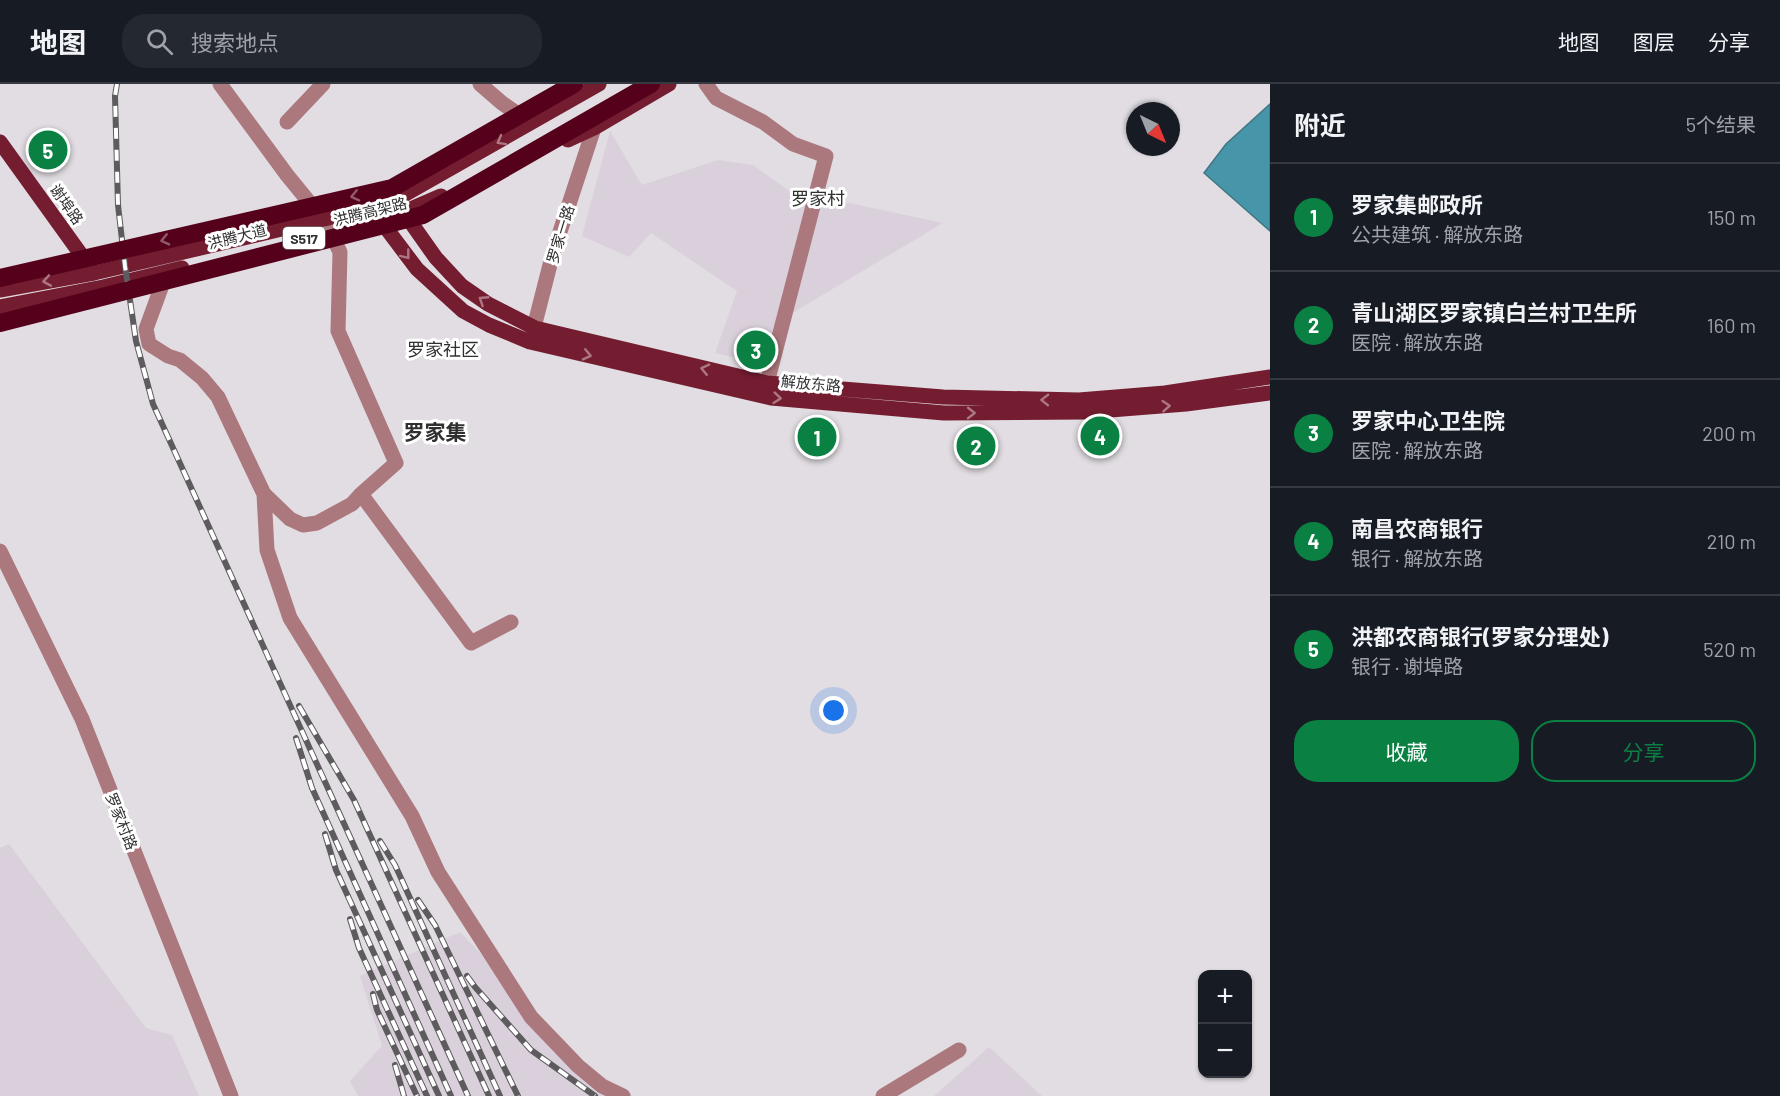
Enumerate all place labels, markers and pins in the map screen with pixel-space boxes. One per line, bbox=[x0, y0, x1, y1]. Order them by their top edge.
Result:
pin: 5 bbox=[28, 128, 68, 172]
pin: 3 bbox=[736, 328, 776, 372]
pin: 1 bbox=[798, 414, 836, 460]
pin: 4 bbox=[1080, 414, 1120, 458]
pin: 2 bbox=[956, 424, 996, 469]

